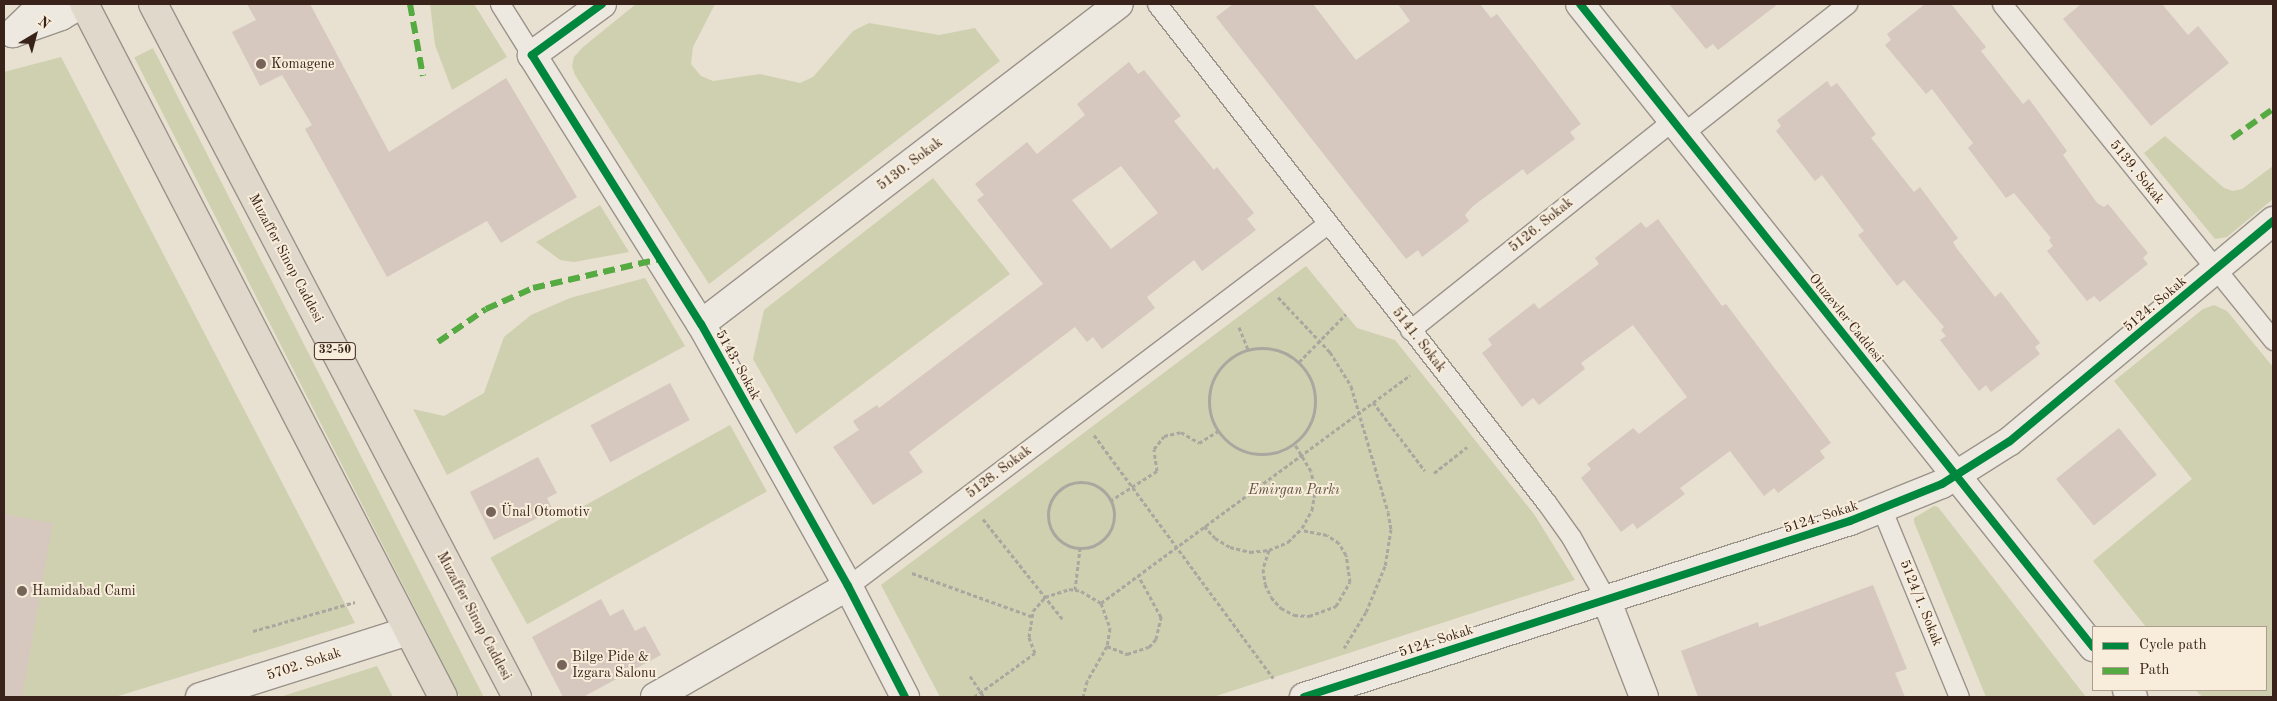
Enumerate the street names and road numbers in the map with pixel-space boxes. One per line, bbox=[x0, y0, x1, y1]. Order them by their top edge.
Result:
street label: 5130. Sokak bbox=[874, 134, 946, 194]
street label: 5139. Sokak bbox=[2106, 137, 2168, 207]
street label: Muzaffer Sinop Caddesi bbox=[245, 191, 327, 325]
street label: 5126. Sokak bbox=[1506, 194, 1576, 256]
street label: Otuzevler Caddesi bbox=[1805, 270, 1887, 366]
street label: 5124. Sokak bbox=[2120, 273, 2190, 335]
street label: 5141. Sokak bbox=[1389, 304, 1449, 376]
street label: 5143. Sokak bbox=[712, 327, 764, 403]
road number: 32-50 bbox=[314, 342, 356, 361]
street label: 5128. Sokak bbox=[963, 442, 1035, 502]
street label: 5124. Sokak bbox=[1782, 497, 1860, 537]
street label: Muzaffer Sinop Caddesi bbox=[433, 549, 515, 683]
street label: 5124/1. Sokak bbox=[1896, 557, 1946, 649]
street label: 5124. Sokak bbox=[1397, 621, 1475, 661]
street label: 5702. Sokak bbox=[265, 644, 343, 684]

